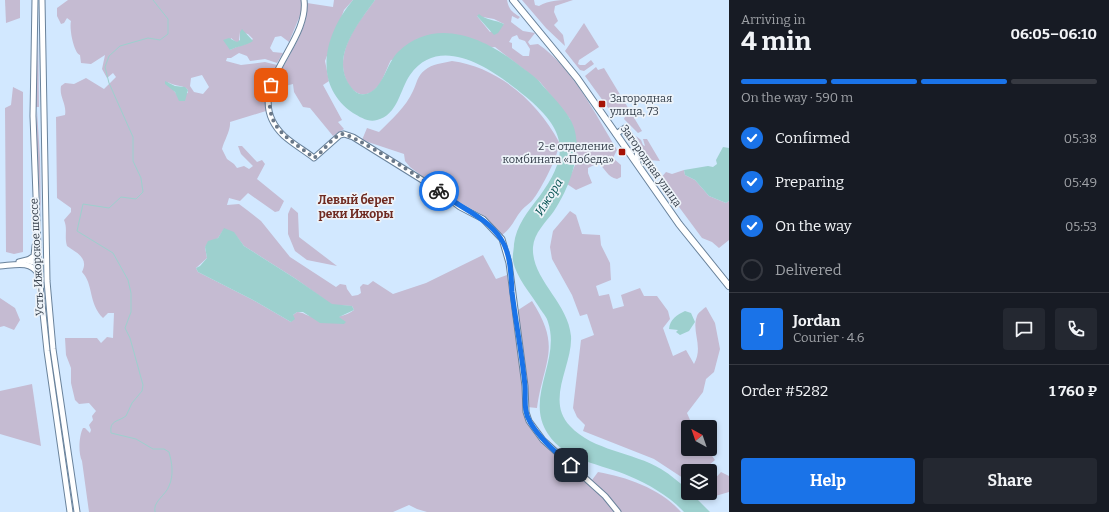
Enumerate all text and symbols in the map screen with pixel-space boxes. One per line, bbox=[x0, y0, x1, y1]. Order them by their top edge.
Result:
text: Arriving in bbox=[741, 12, 806, 27]
text: 06:05–06:10 bbox=[1010, 25, 1097, 43]
text: 4 min bbox=[741, 26, 811, 57]
pin bbox=[254, 68, 288, 102]
icon: bag bbox=[260, 74, 282, 96]
text: On the way · 590 m bbox=[741, 90, 853, 105]
place label: Загородная улица, 73 bbox=[609, 92, 672, 118]
marker: Загородная улица, 73 bbox=[597, 99, 607, 109]
street label: Загородная улица bbox=[618, 123, 684, 209]
icon: check bbox=[741, 127, 763, 149]
text: Confirmed bbox=[775, 129, 850, 147]
text: 05:38 bbox=[1064, 131, 1097, 146]
place label: 2-е отделение комбината «Победа» bbox=[503, 140, 614, 166]
marker: 2-е отделение комбината «Победа» bbox=[617, 147, 627, 157]
courier bbox=[419, 171, 459, 211]
icon: check bbox=[741, 171, 763, 193]
text: Preparing bbox=[775, 173, 844, 191]
text: 05:49 bbox=[1064, 175, 1097, 190]
water label: Ижора bbox=[532, 176, 566, 218]
icon: bike bbox=[428, 180, 450, 202]
district label: Левый берег реки Ижоры bbox=[318, 193, 394, 221]
street label: Усть-Ижорское шоссе bbox=[27, 198, 47, 316]
icon: check bbox=[741, 215, 763, 237]
text: On the way bbox=[775, 217, 852, 235]
text: 05:53 bbox=[1065, 219, 1097, 234]
text: Delivered bbox=[775, 261, 842, 279]
button: chat bbox=[1003, 308, 1045, 350]
button: phone bbox=[1055, 308, 1097, 350]
text: Jordan bbox=[793, 312, 840, 330]
text: J bbox=[759, 320, 765, 338]
text: Courier · 4.6 bbox=[793, 330, 865, 345]
text: Order #5282 bbox=[741, 382, 828, 400]
text: 1 760 ₽ bbox=[1049, 382, 1097, 400]
north arrow bbox=[681, 420, 717, 456]
map controls bbox=[681, 420, 717, 500]
pin bbox=[554, 448, 588, 482]
icon: home bbox=[560, 454, 582, 476]
button: Help bbox=[741, 458, 915, 504]
button: Share bbox=[923, 458, 1097, 504]
button: layers bbox=[681, 464, 717, 500]

